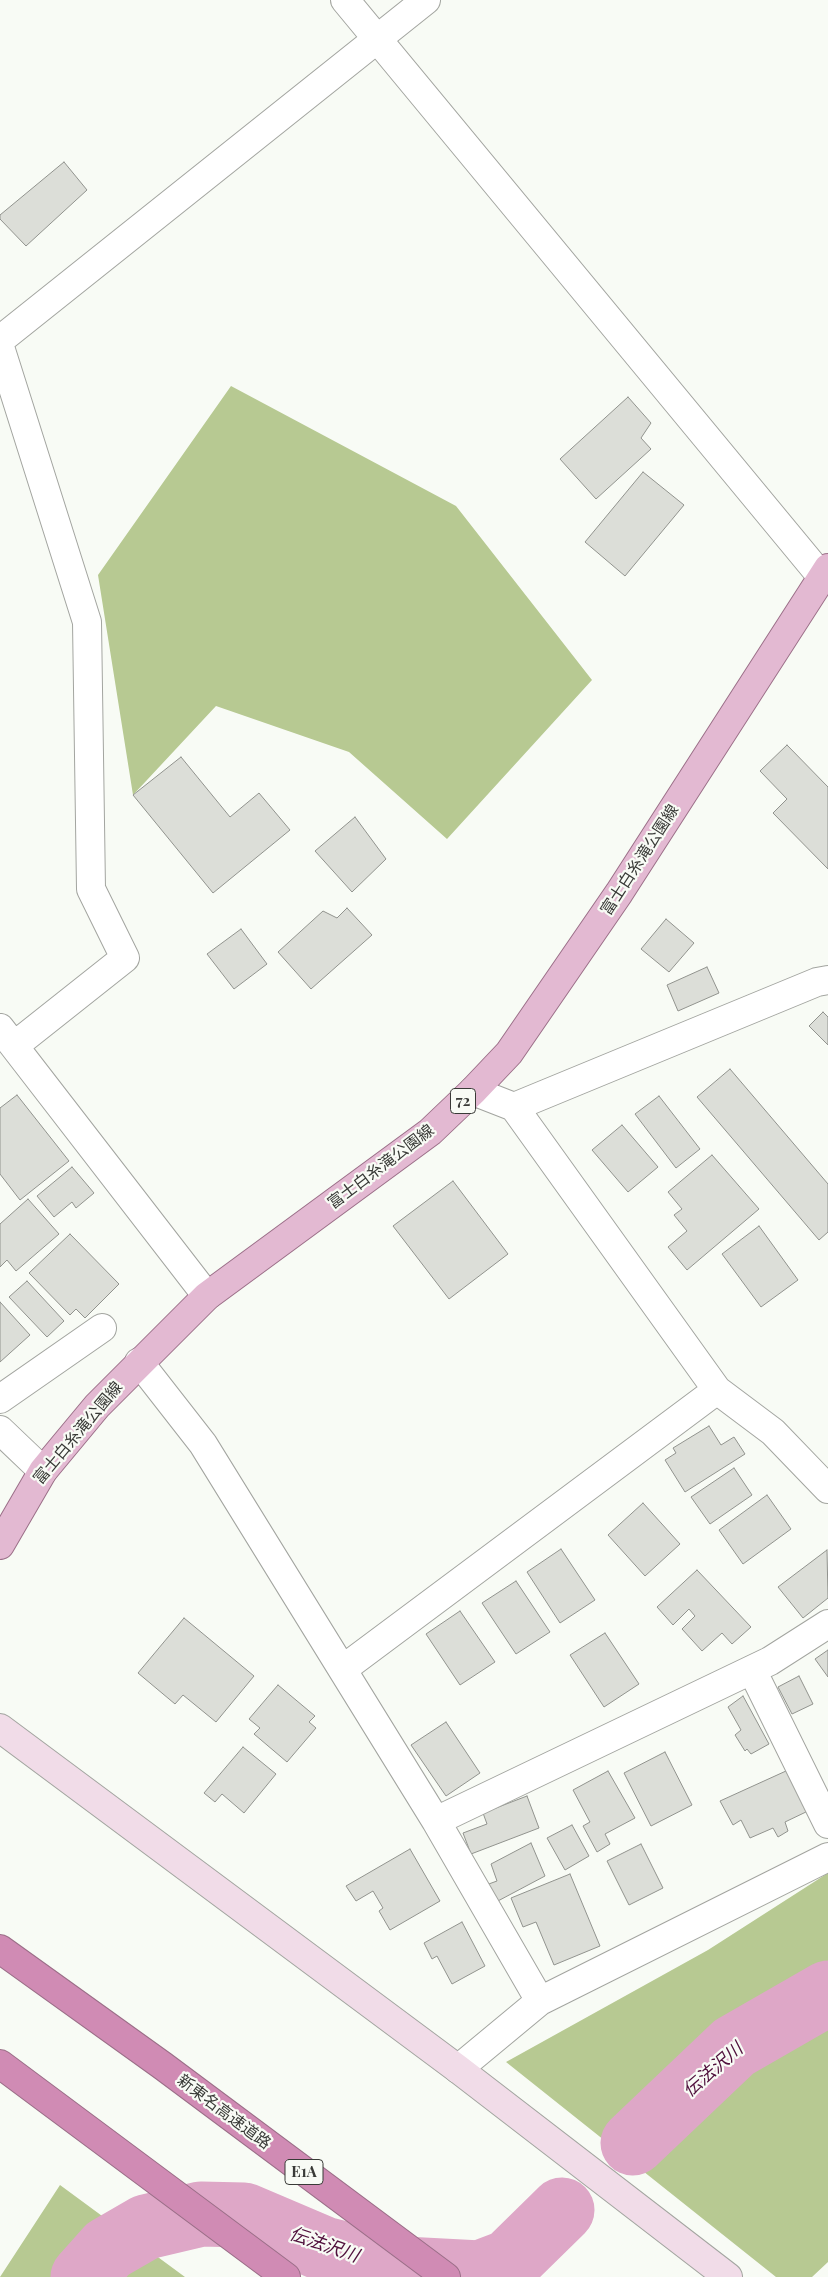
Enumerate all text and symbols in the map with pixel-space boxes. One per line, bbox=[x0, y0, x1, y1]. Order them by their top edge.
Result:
street label: 富士白糸滝公園線 bbox=[597, 801, 683, 919]
road number: 72 bbox=[450, 1088, 476, 1114]
street label: 富士白糸滝公園線 bbox=[324, 1121, 438, 1213]
street label: 富士白糸滝公園線 bbox=[30, 1378, 126, 1488]
water label: 伝法沢川 bbox=[679, 2038, 747, 2102]
street label: 新東名高速道路 bbox=[173, 2071, 275, 2153]
road number: E1A bbox=[285, 2160, 323, 2184]
water label: 伝法沢川 bbox=[286, 2223, 362, 2267]

